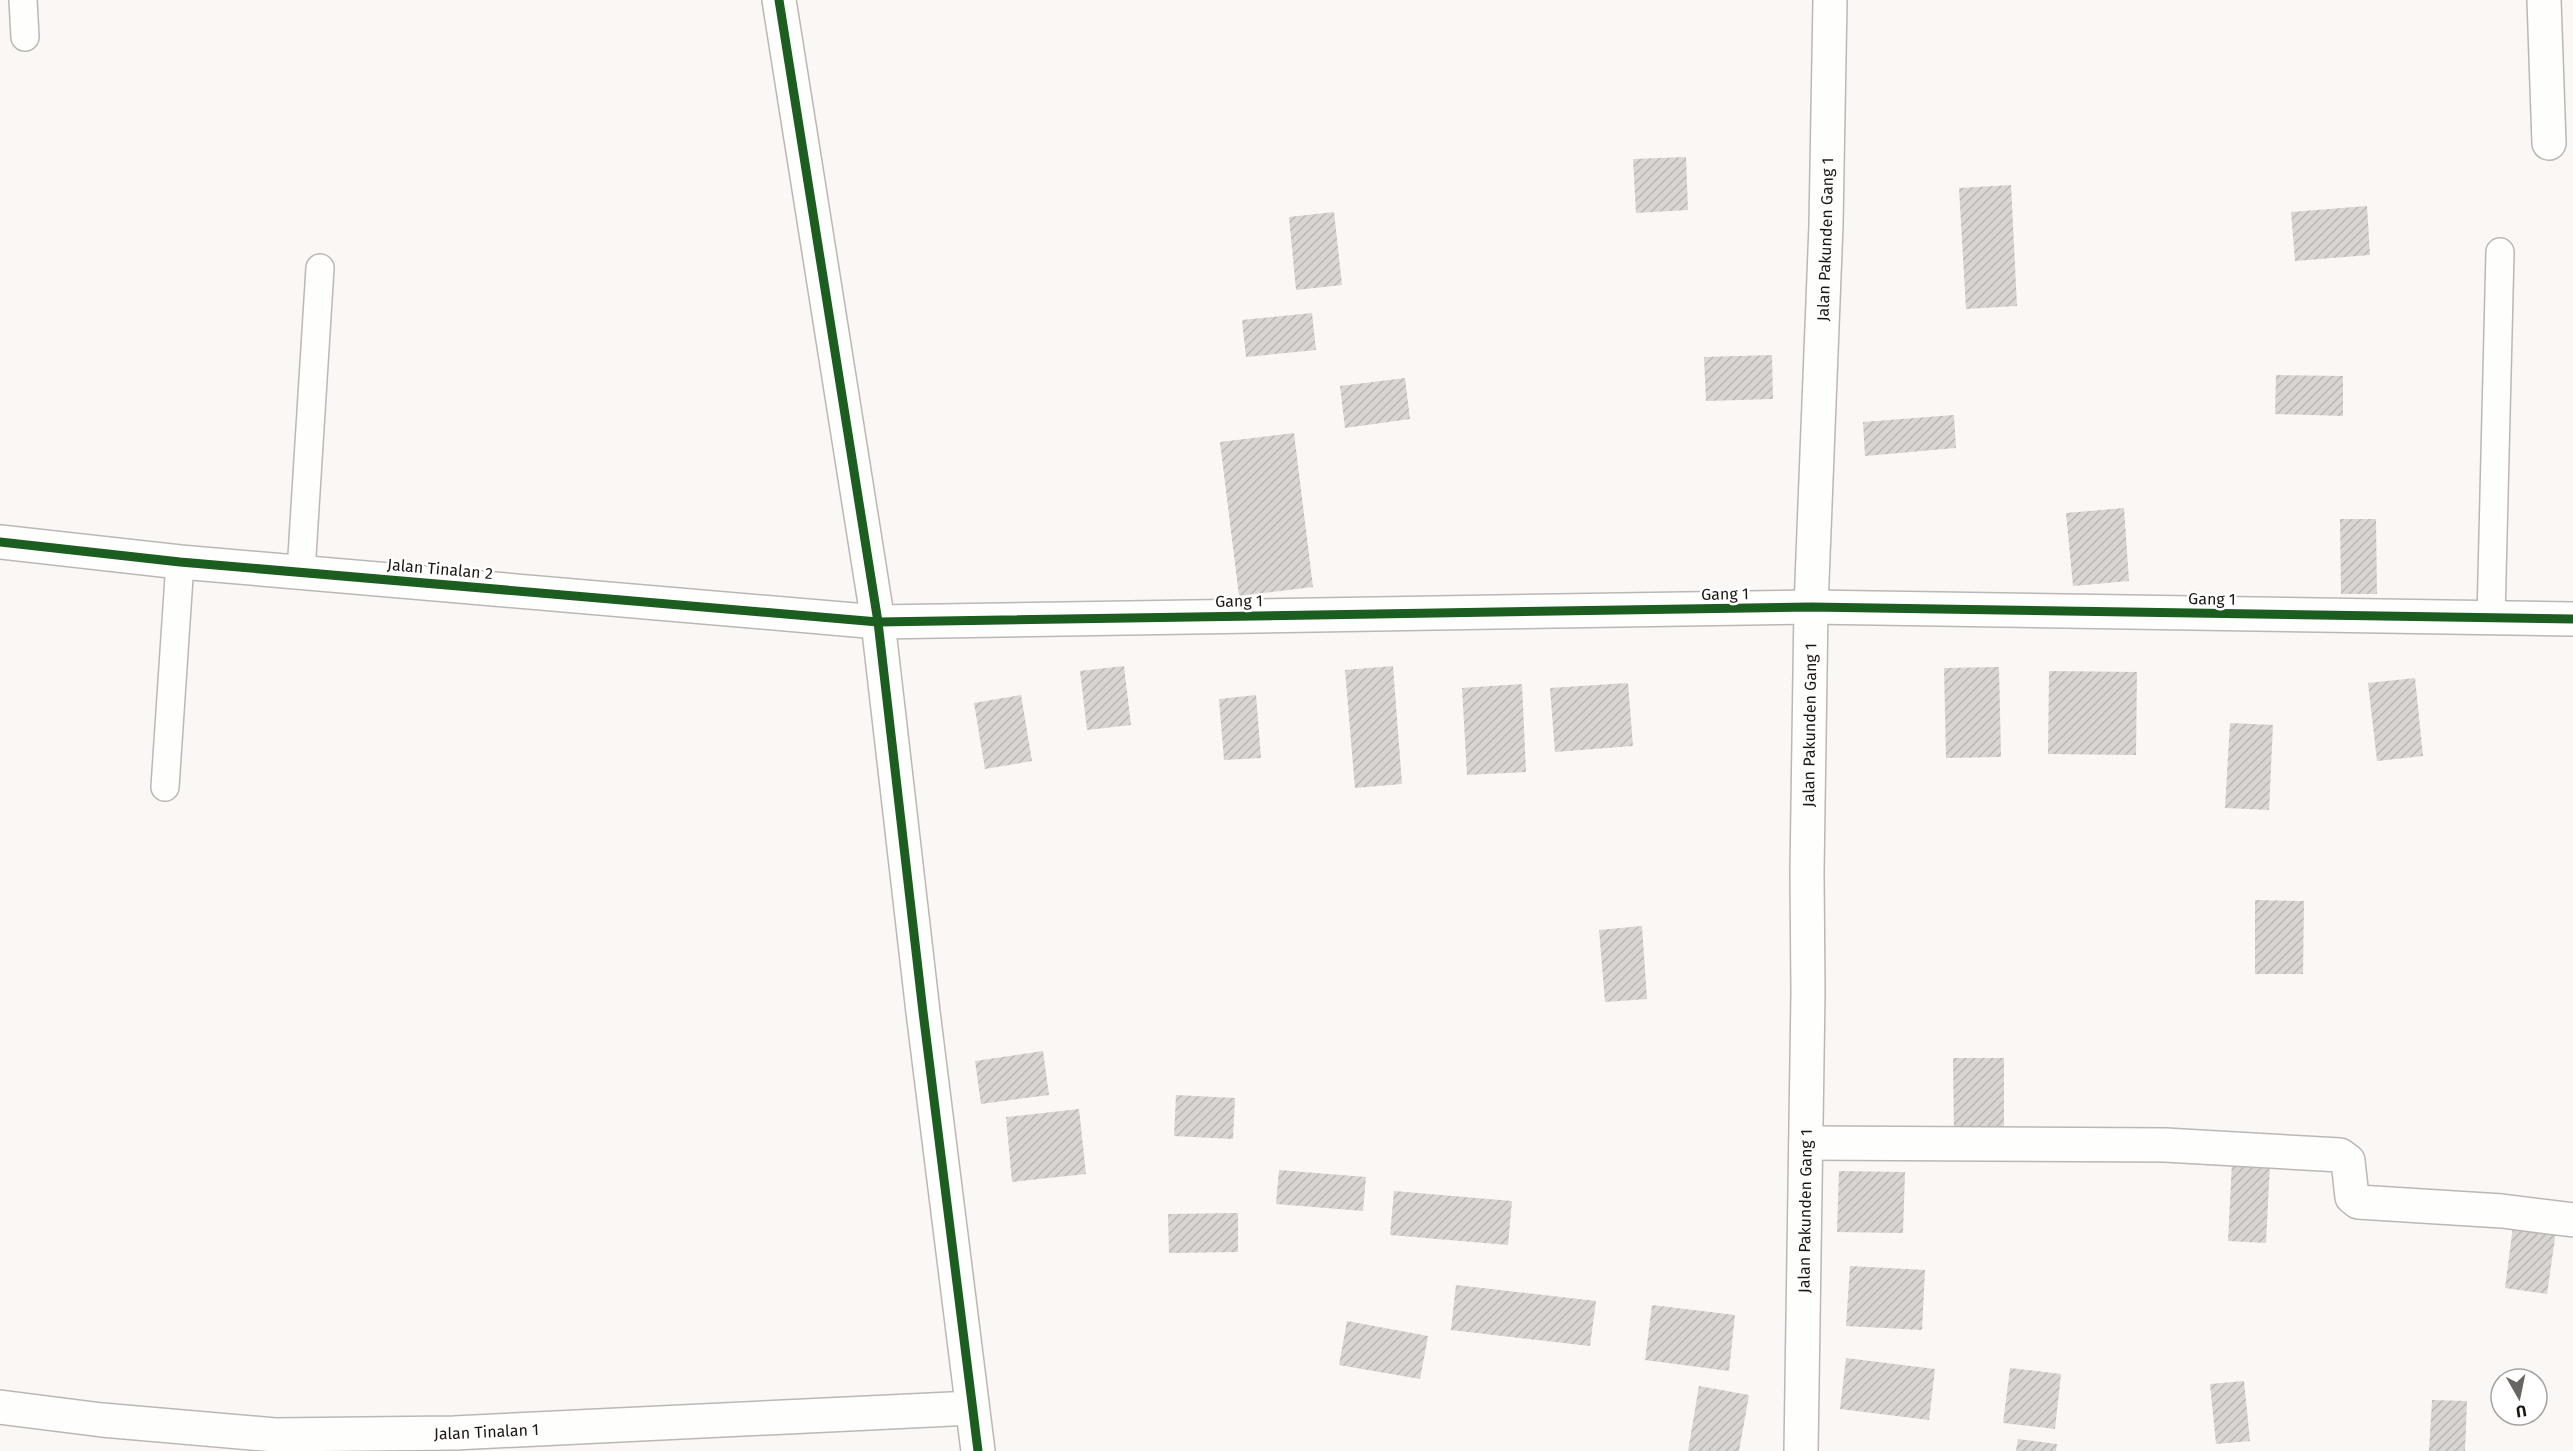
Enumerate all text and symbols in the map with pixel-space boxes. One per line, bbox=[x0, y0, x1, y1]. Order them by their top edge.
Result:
street label: Jalan Pakunden Gang 1 bbox=[1813, 157, 1837, 322]
street label: Jalan Tinalan 2 bbox=[386, 555, 494, 583]
street label: Gang 1 bbox=[1701, 584, 1749, 604]
street label: Gang 1 bbox=[2188, 589, 2236, 609]
street label: Gang 1 bbox=[1215, 591, 1263, 611]
street label: Jalan Pakunden Gang 1 bbox=[1798, 643, 1820, 807]
street label: Jalan Pakunden Gang 1 bbox=[1794, 1129, 1815, 1293]
north arrow bbox=[2489, 1367, 2549, 1427]
text: U bbox=[2515, 1401, 2528, 1422]
street label: Jalan Tinalan 1 bbox=[434, 1419, 539, 1443]

